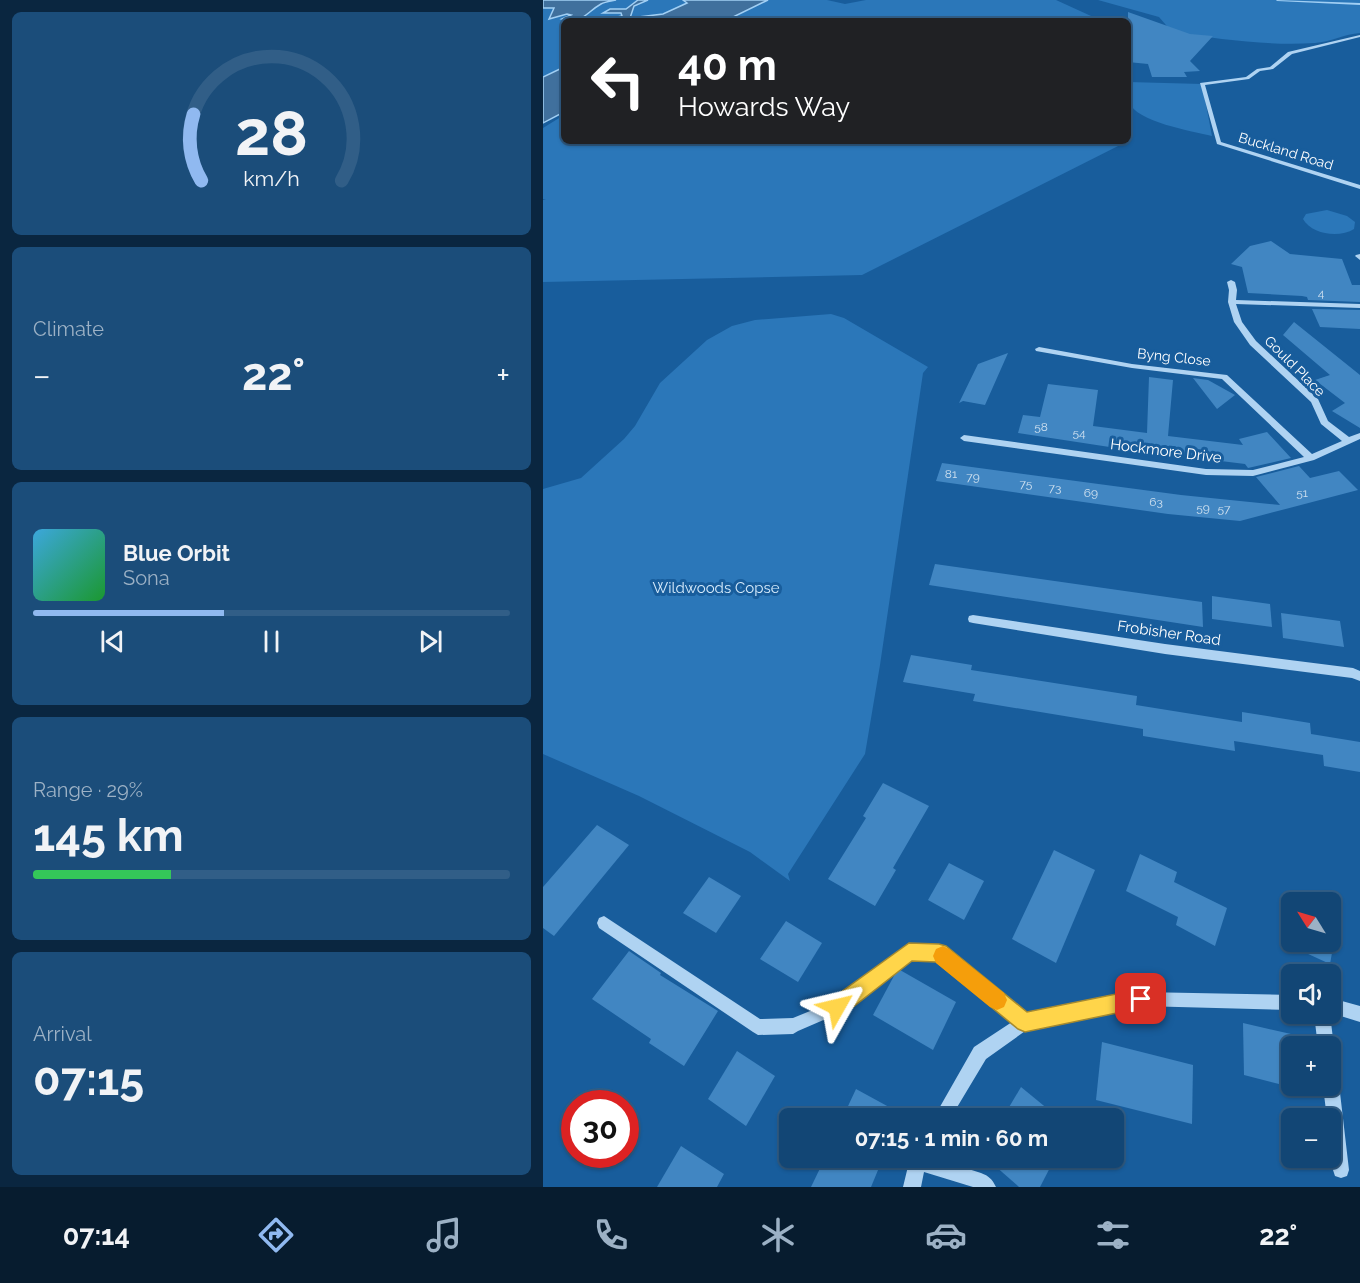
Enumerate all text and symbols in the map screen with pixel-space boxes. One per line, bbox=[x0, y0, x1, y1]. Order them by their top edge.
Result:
text: 40 m bbox=[678, 41, 777, 90]
icon: left bbox=[579, 42, 657, 120]
text: Howards Way bbox=[678, 91, 850, 122]
text: 28 bbox=[235, 96, 308, 170]
street label: Buckland Road bbox=[1237, 129, 1335, 173]
text: km/h bbox=[243, 166, 300, 191]
house number: 4 bbox=[1318, 286, 1325, 300]
text: Climate bbox=[33, 317, 104, 341]
street label: Gould Place bbox=[1262, 333, 1328, 399]
street label: Byng Close bbox=[1136, 345, 1212, 369]
text: 22° bbox=[242, 348, 305, 401]
text: − bbox=[33, 356, 51, 395]
text: + bbox=[496, 356, 510, 395]
house number: 58 bbox=[1034, 420, 1048, 434]
house number: 54 bbox=[1072, 426, 1086, 440]
street label: Hockmore Drive bbox=[1109, 435, 1223, 467]
house number: 81 bbox=[945, 467, 957, 481]
house number: 79 bbox=[966, 470, 980, 484]
house number: 75 bbox=[1020, 477, 1033, 491]
house number: 73 bbox=[1049, 481, 1061, 495]
house number: 69 bbox=[1084, 486, 1098, 500]
house number: 51 bbox=[1296, 486, 1308, 500]
house number: 63 bbox=[1149, 495, 1163, 509]
house number: 59 bbox=[1196, 501, 1210, 515]
house number: 57 bbox=[1218, 502, 1231, 516]
text: Blue Orbit bbox=[123, 540, 230, 566]
text: Sona bbox=[123, 566, 170, 590]
park label: Wildwoods Copse bbox=[652, 579, 780, 597]
street label: Frobisher Road bbox=[1116, 617, 1222, 649]
icon: previous bbox=[96, 625, 129, 658]
icon: pause bbox=[255, 625, 288, 658]
icon: next bbox=[414, 625, 447, 658]
text: Range · 29% bbox=[33, 778, 143, 802]
text: 145 km bbox=[33, 809, 184, 862]
north arrow bbox=[1281, 892, 1341, 952]
map controls bbox=[1281, 892, 1341, 1168]
button: sound bbox=[1281, 964, 1341, 1024]
pin bbox=[1115, 973, 1166, 1024]
position arrow bbox=[805, 975, 869, 1039]
icon: arrive bbox=[1124, 982, 1157, 1015]
text: Arrival bbox=[33, 1022, 92, 1046]
button: + bbox=[1281, 1036, 1341, 1096]
text: 07:15 bbox=[33, 1053, 144, 1106]
speed limit sign: 30 bbox=[561, 1090, 639, 1168]
button: − bbox=[1281, 1108, 1341, 1168]
text: 07:15 · 1 min · 60 m bbox=[855, 1125, 1048, 1151]
icon: directions bbox=[255, 1214, 297, 1256]
icon: music bbox=[423, 1214, 465, 1256]
icon: phone bbox=[590, 1214, 632, 1256]
icon: climate bbox=[757, 1214, 799, 1256]
icon: car bbox=[925, 1214, 967, 1256]
icon: filters bbox=[1092, 1214, 1134, 1256]
text: 07:14 bbox=[63, 1220, 130, 1251]
text: 22° bbox=[1259, 1220, 1297, 1251]

